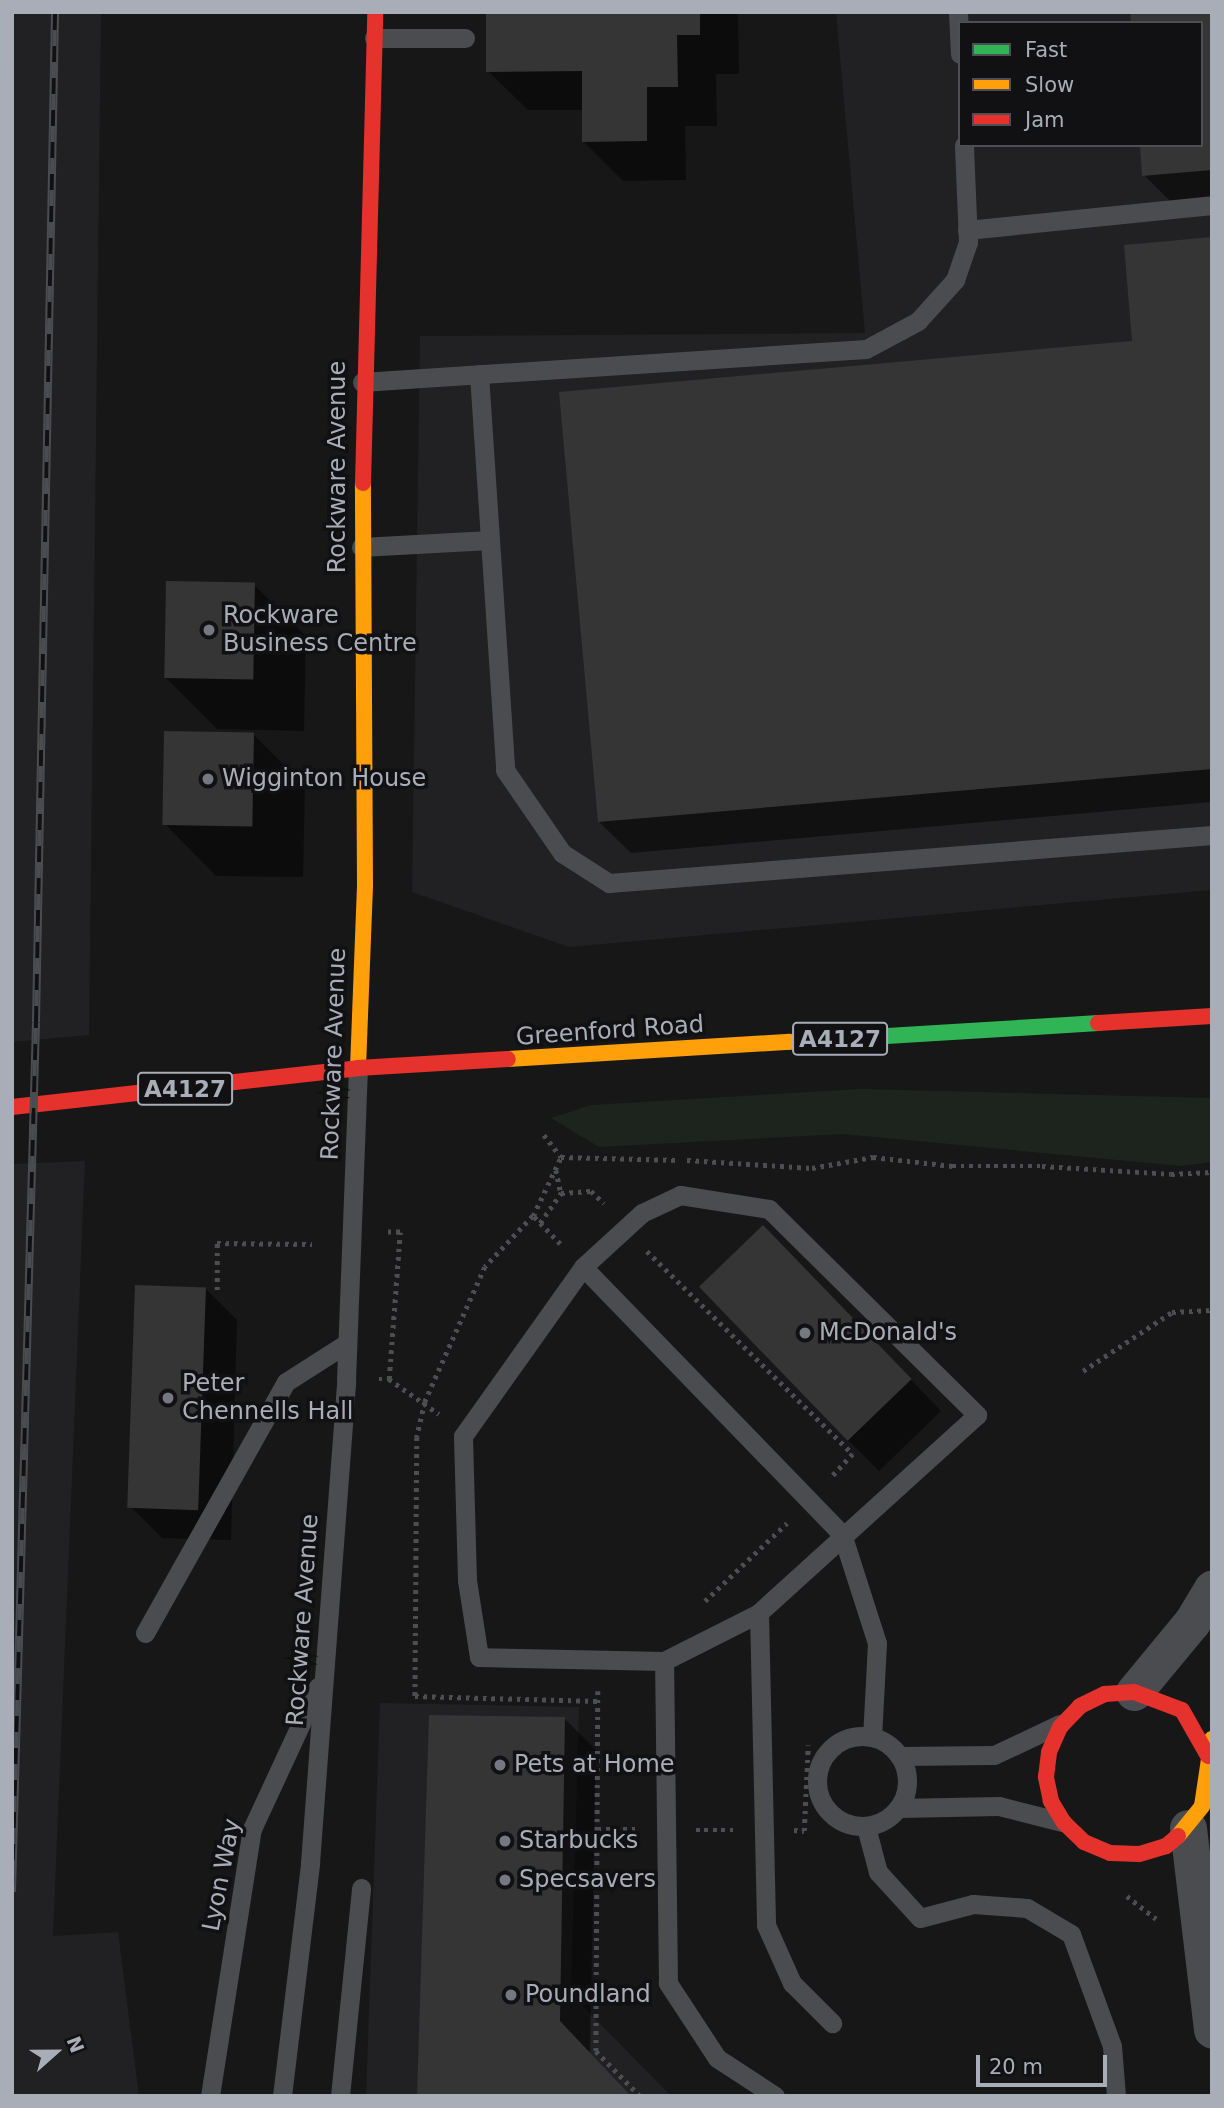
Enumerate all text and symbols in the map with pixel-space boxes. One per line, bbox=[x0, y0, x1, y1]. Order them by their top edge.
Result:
legend bbox=[958, 21, 1203, 147]
text: Fast bbox=[1025, 38, 1067, 62]
text: Slow bbox=[1025, 73, 1074, 97]
text: Jam bbox=[1025, 108, 1065, 132]
street label: Rockware Avenue bbox=[324, 361, 352, 573]
place label: Rockware Business Centre bbox=[223, 602, 417, 658]
marker: Rockware Business Centre bbox=[201, 622, 217, 638]
place label: Wigginton House bbox=[222, 765, 426, 793]
marker: Wigginton House bbox=[200, 771, 216, 787]
street label: Rockware Avenue bbox=[316, 947, 352, 1161]
street label: Greenford Road bbox=[515, 1010, 705, 1052]
road number: A4127 bbox=[791, 1020, 889, 1058]
road number: A4127 bbox=[136, 1070, 234, 1108]
place label: McDonald's bbox=[819, 1319, 957, 1347]
marker: McDonald's bbox=[797, 1325, 813, 1341]
place label: Peter Chennells Hall bbox=[182, 1370, 353, 1426]
marker: Peter Chennells Hall bbox=[160, 1390, 176, 1406]
street label: Rockware Avenue bbox=[281, 1513, 325, 1727]
place label: Pets at Home bbox=[514, 1751, 675, 1779]
marker: Pets at Home bbox=[492, 1757, 508, 1773]
street label: Lyon Way bbox=[197, 1816, 247, 1934]
place label: Starbucks bbox=[519, 1827, 638, 1855]
marker: Starbucks bbox=[497, 1833, 513, 1849]
place label: Specsavers bbox=[519, 1866, 656, 1894]
marker: Specsavers bbox=[497, 1872, 513, 1888]
place label: Poundland bbox=[525, 1981, 651, 2009]
marker: Poundland bbox=[503, 1987, 519, 2003]
north arrow bbox=[21, 2017, 91, 2087]
text: N bbox=[62, 2033, 89, 2056]
scale bar bbox=[979, 2042, 1110, 2086]
text: 20 m bbox=[989, 2055, 1043, 2079]

